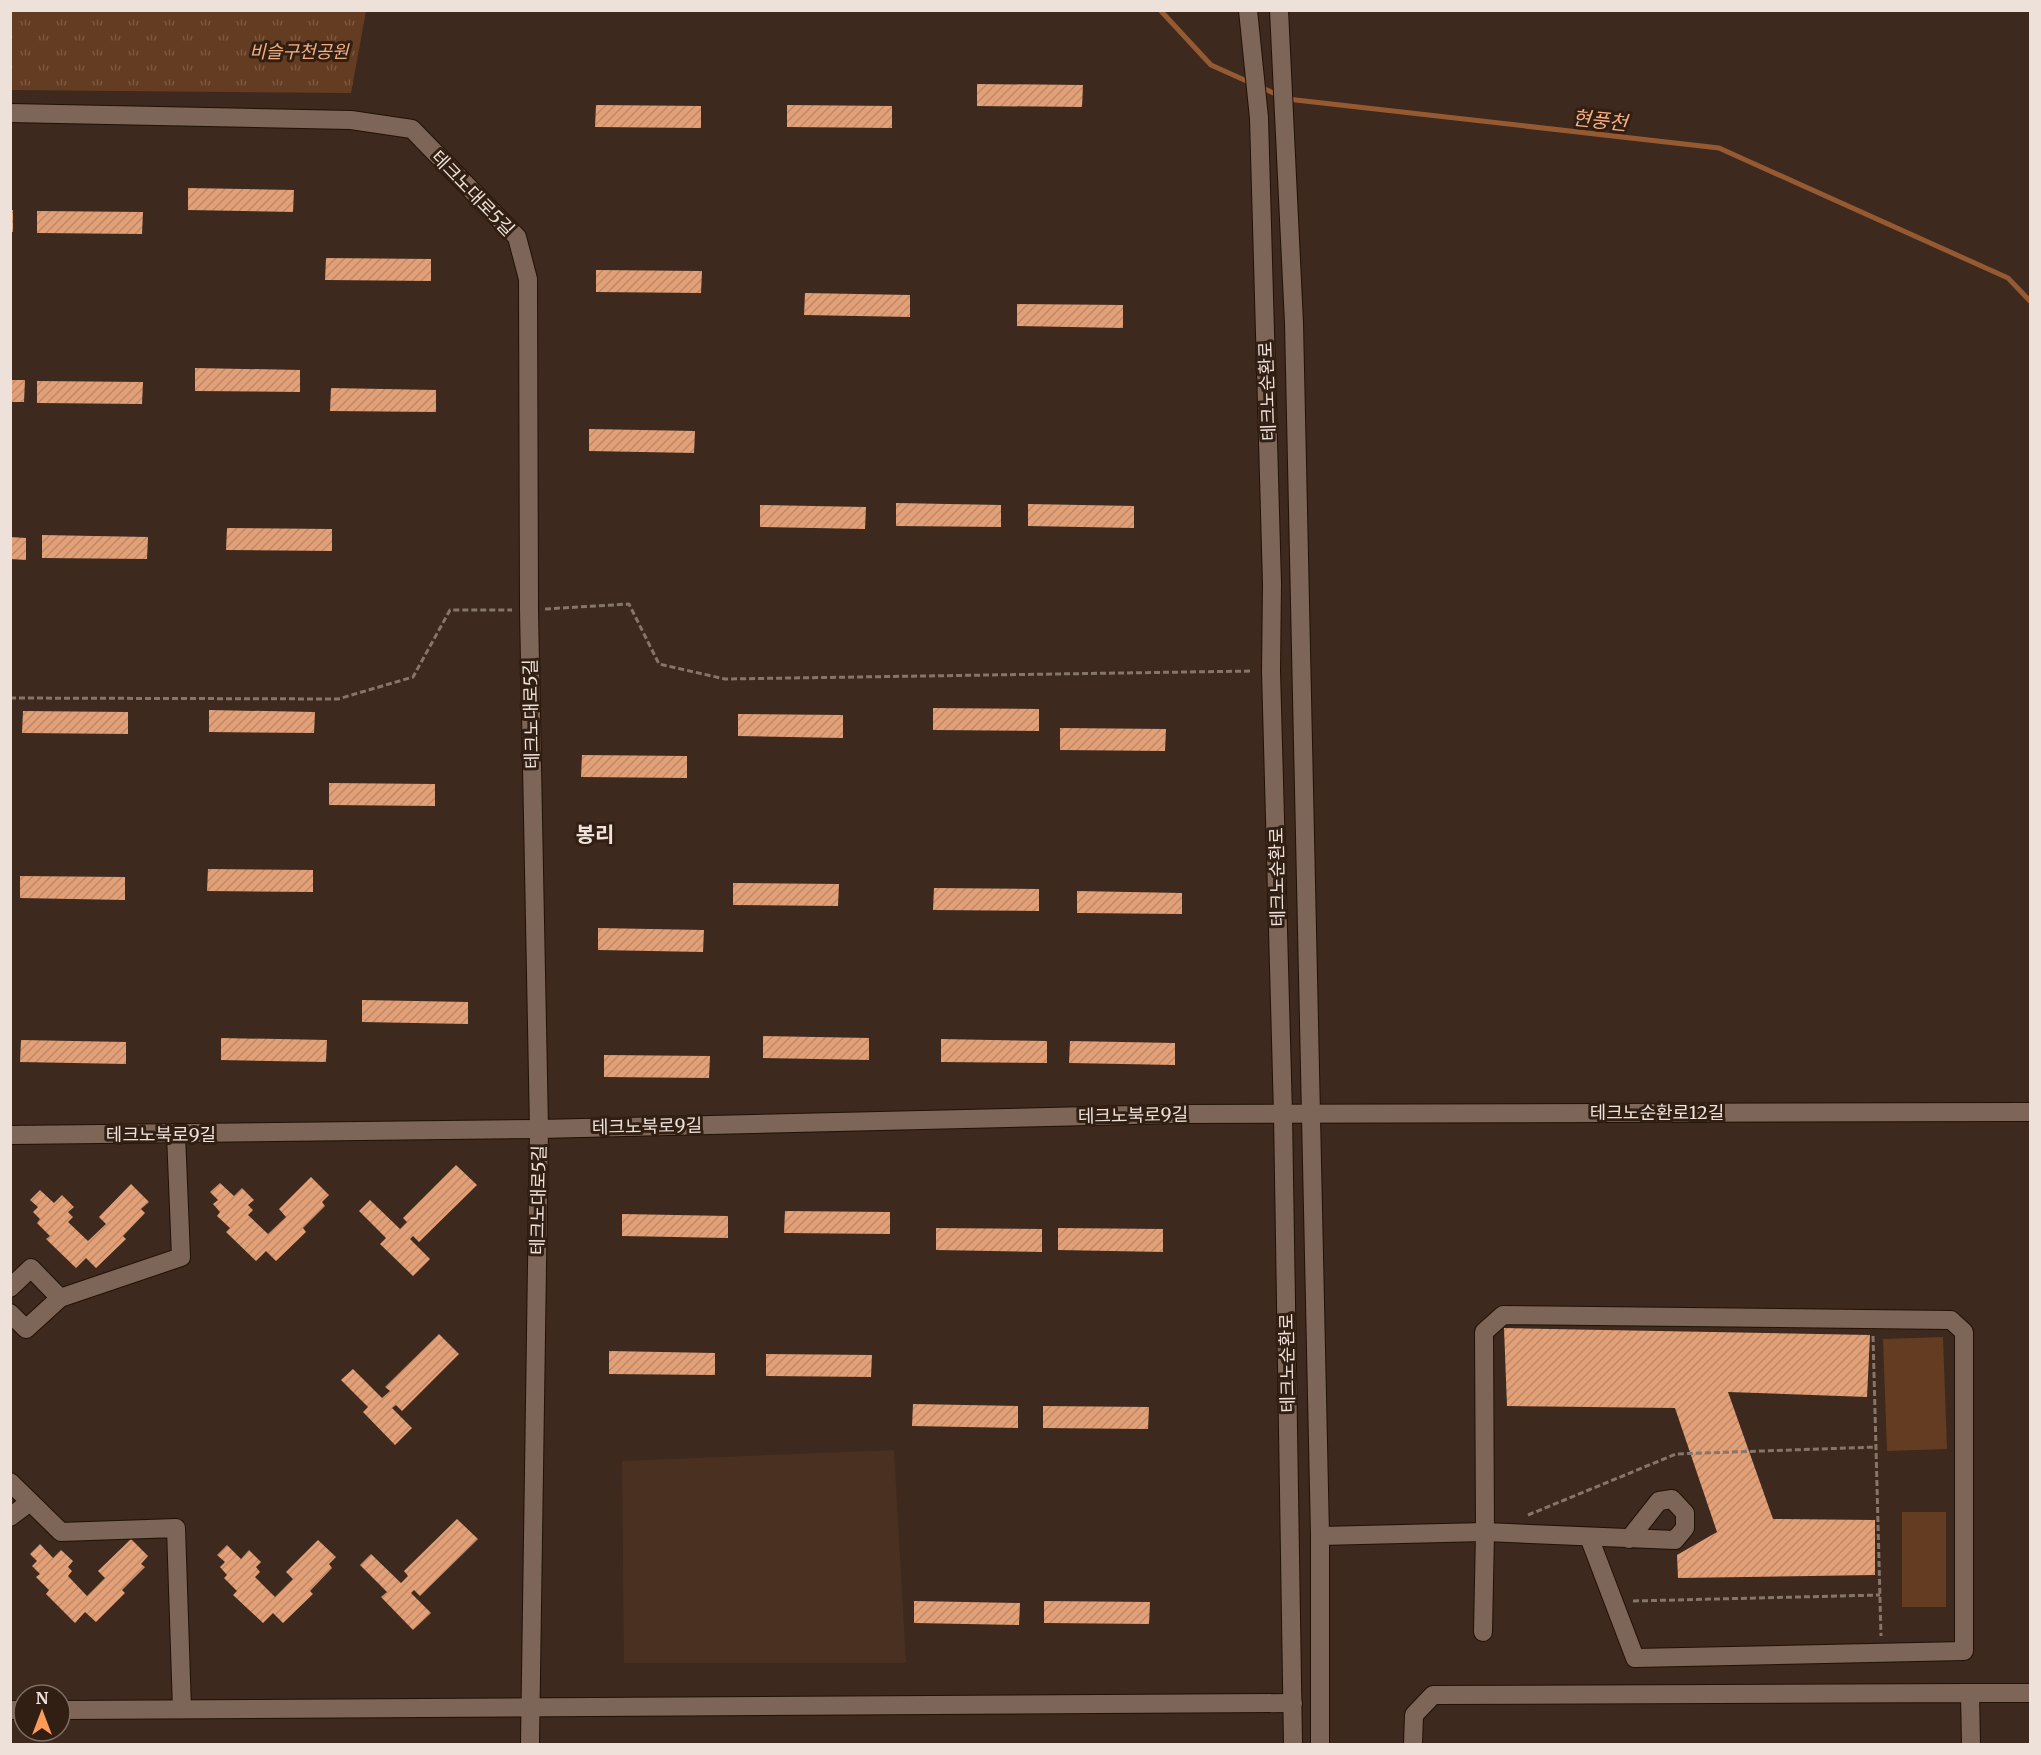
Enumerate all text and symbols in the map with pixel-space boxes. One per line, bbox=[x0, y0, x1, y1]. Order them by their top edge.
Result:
park label: 비슬구천공원 bbox=[249, 40, 350, 63]
water label: 현풍천 bbox=[1571, 105, 1631, 136]
street label: 테크노대로5길 bbox=[427, 145, 519, 241]
street label: 테크노순환로 bbox=[1254, 341, 1280, 441]
street label: 테크노대로5길 bbox=[519, 659, 543, 769]
district label: 봉리 bbox=[576, 821, 614, 848]
street label: 테크노순환로 bbox=[1265, 827, 1289, 927]
street label: 테크노순환로12길 bbox=[1590, 1101, 1724, 1124]
street label: 테크노북로9길 bbox=[1078, 1103, 1188, 1127]
street label: 테크노북로9길 bbox=[592, 1114, 702, 1138]
street label: 테크노북로9길 bbox=[106, 1123, 216, 1146]
street label: 테크노대로5길 bbox=[526, 1145, 550, 1255]
street label: 테크노순환로 bbox=[1275, 1313, 1299, 1413]
north arrow bbox=[12, 1683, 72, 1743]
text: N bbox=[36, 1688, 49, 1708]

